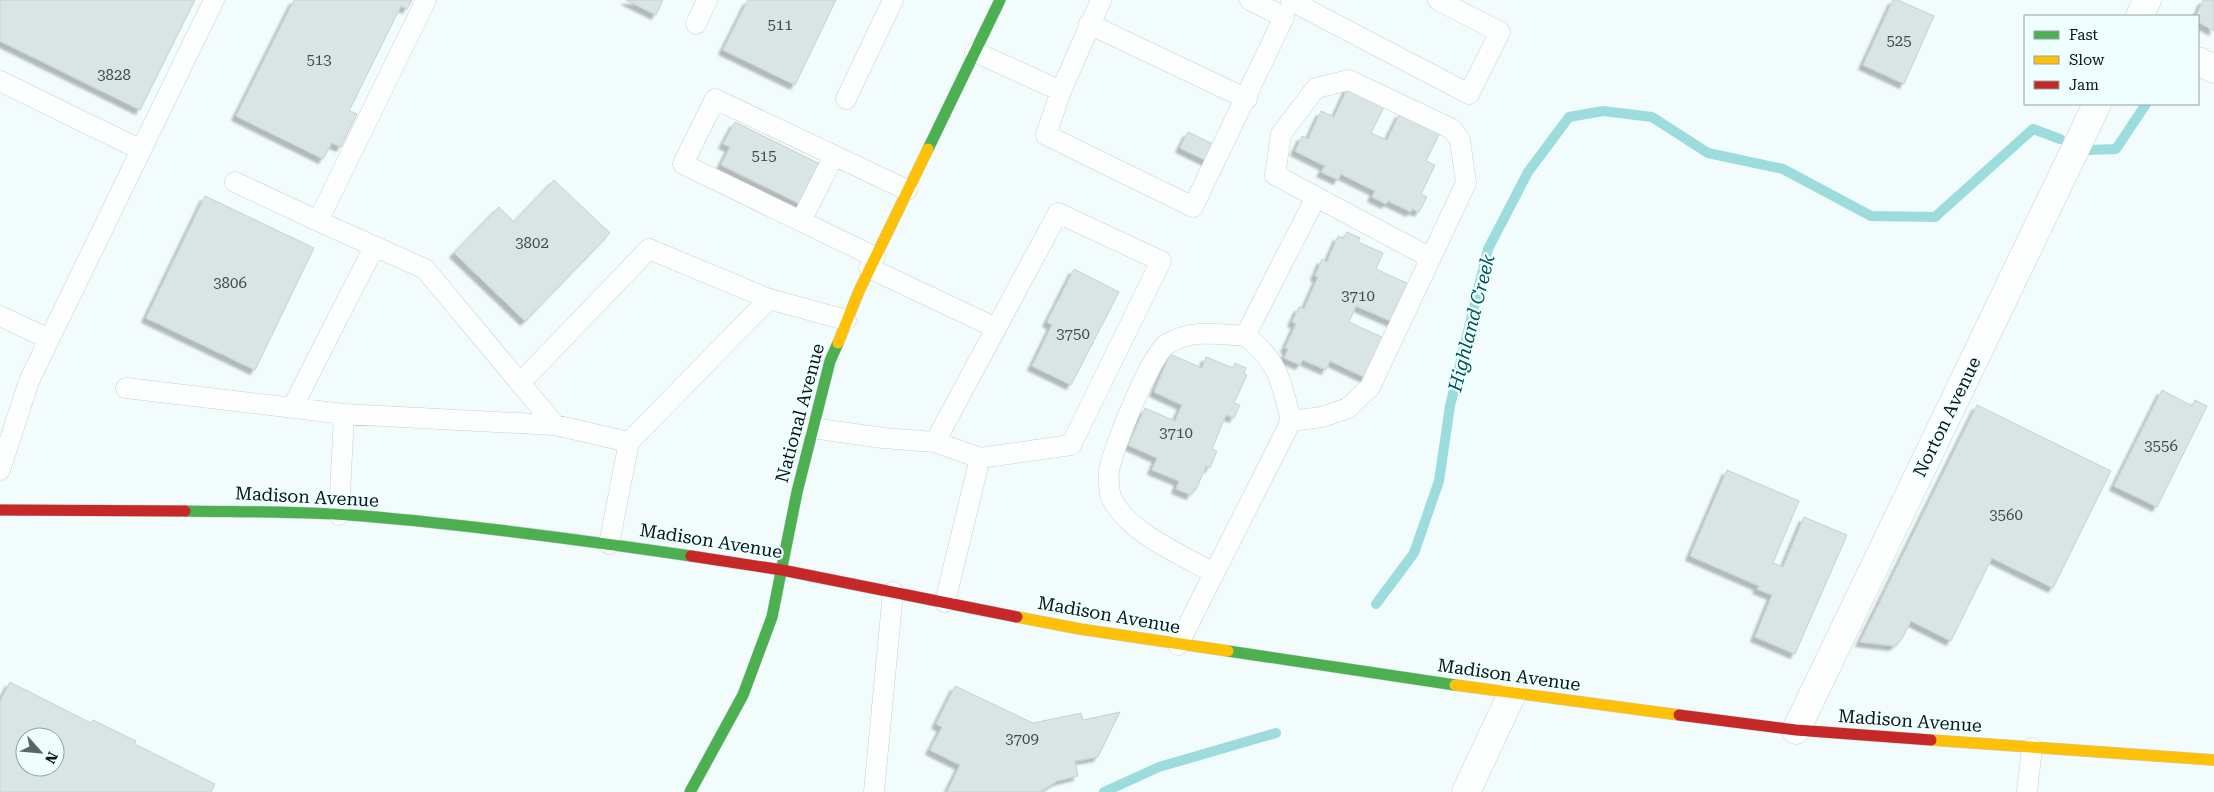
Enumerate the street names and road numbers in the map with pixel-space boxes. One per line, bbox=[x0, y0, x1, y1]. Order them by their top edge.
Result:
street label: National Avenue bbox=[771, 341, 828, 485]
street label: Norton Avenue bbox=[1908, 353, 1985, 480]
street label: Madison Avenue bbox=[235, 482, 380, 511]
street label: Madison Avenue bbox=[638, 519, 784, 562]
street label: Madison Avenue bbox=[1036, 592, 1182, 637]
street label: Madison Avenue bbox=[1436, 654, 1582, 695]
street label: Madison Avenue bbox=[1837, 705, 1983, 736]

